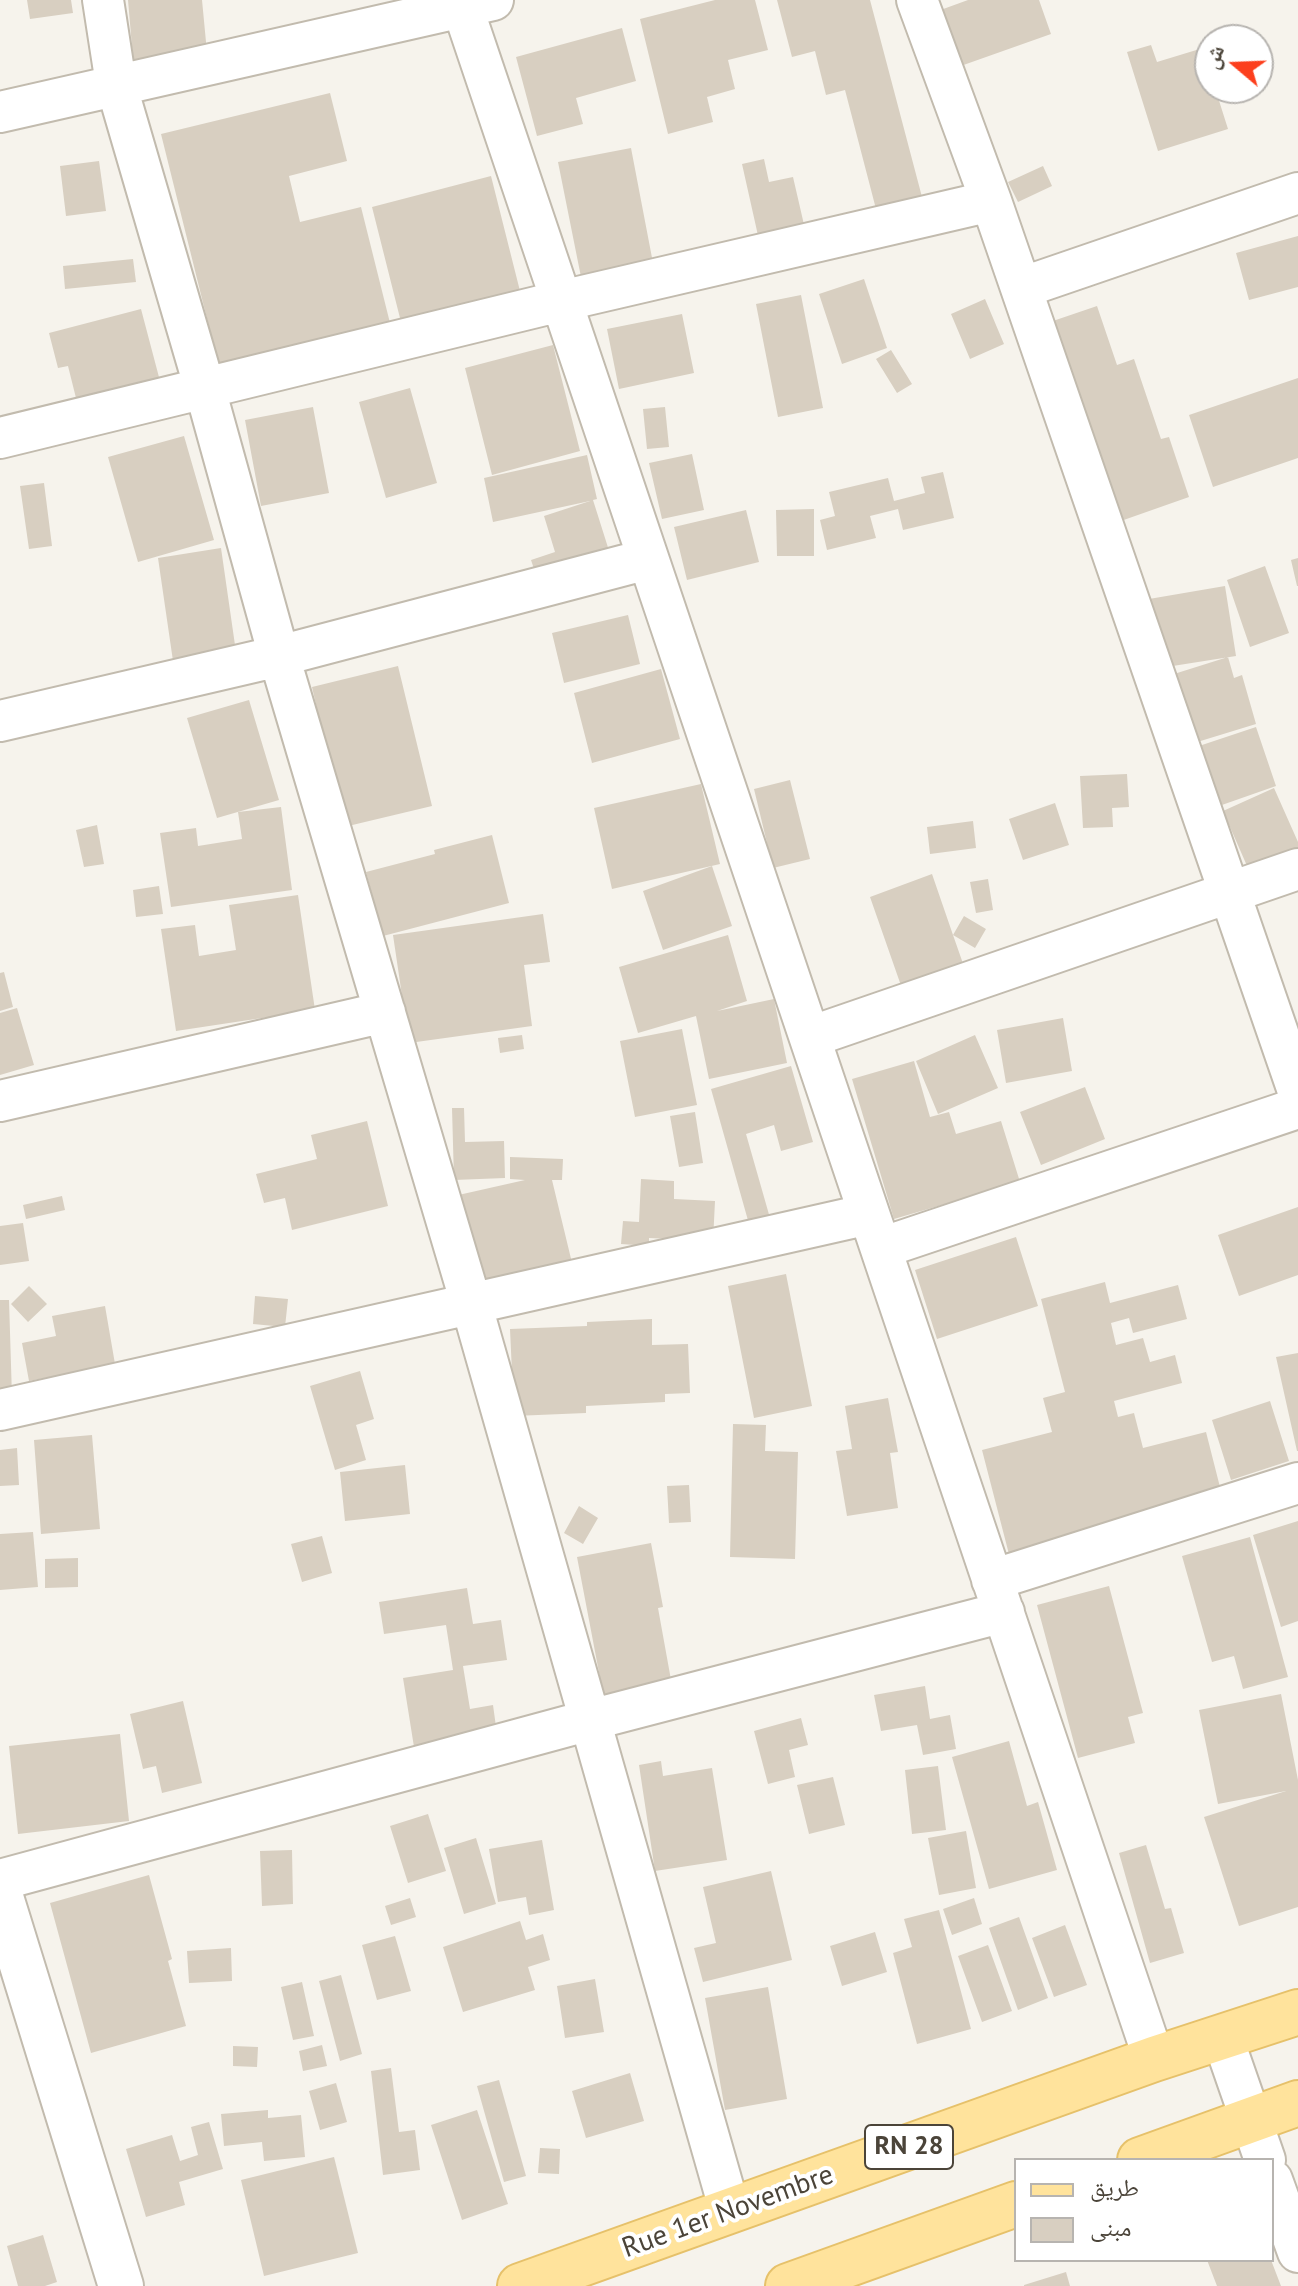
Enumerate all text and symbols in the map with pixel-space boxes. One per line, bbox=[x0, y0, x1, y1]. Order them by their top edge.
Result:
north arrow bbox=[1194, 24, 1274, 104]
text: ش bbox=[1196, 41, 1230, 72]
road number: RN 28 bbox=[865, 2125, 953, 2169]
street label: Rue 1er Novembre bbox=[618, 2158, 838, 2266]
legend bbox=[1014, 2158, 1274, 2262]
text: طريق bbox=[1090, 2172, 1139, 2203]
text: مبنى bbox=[1090, 2212, 1131, 2243]

